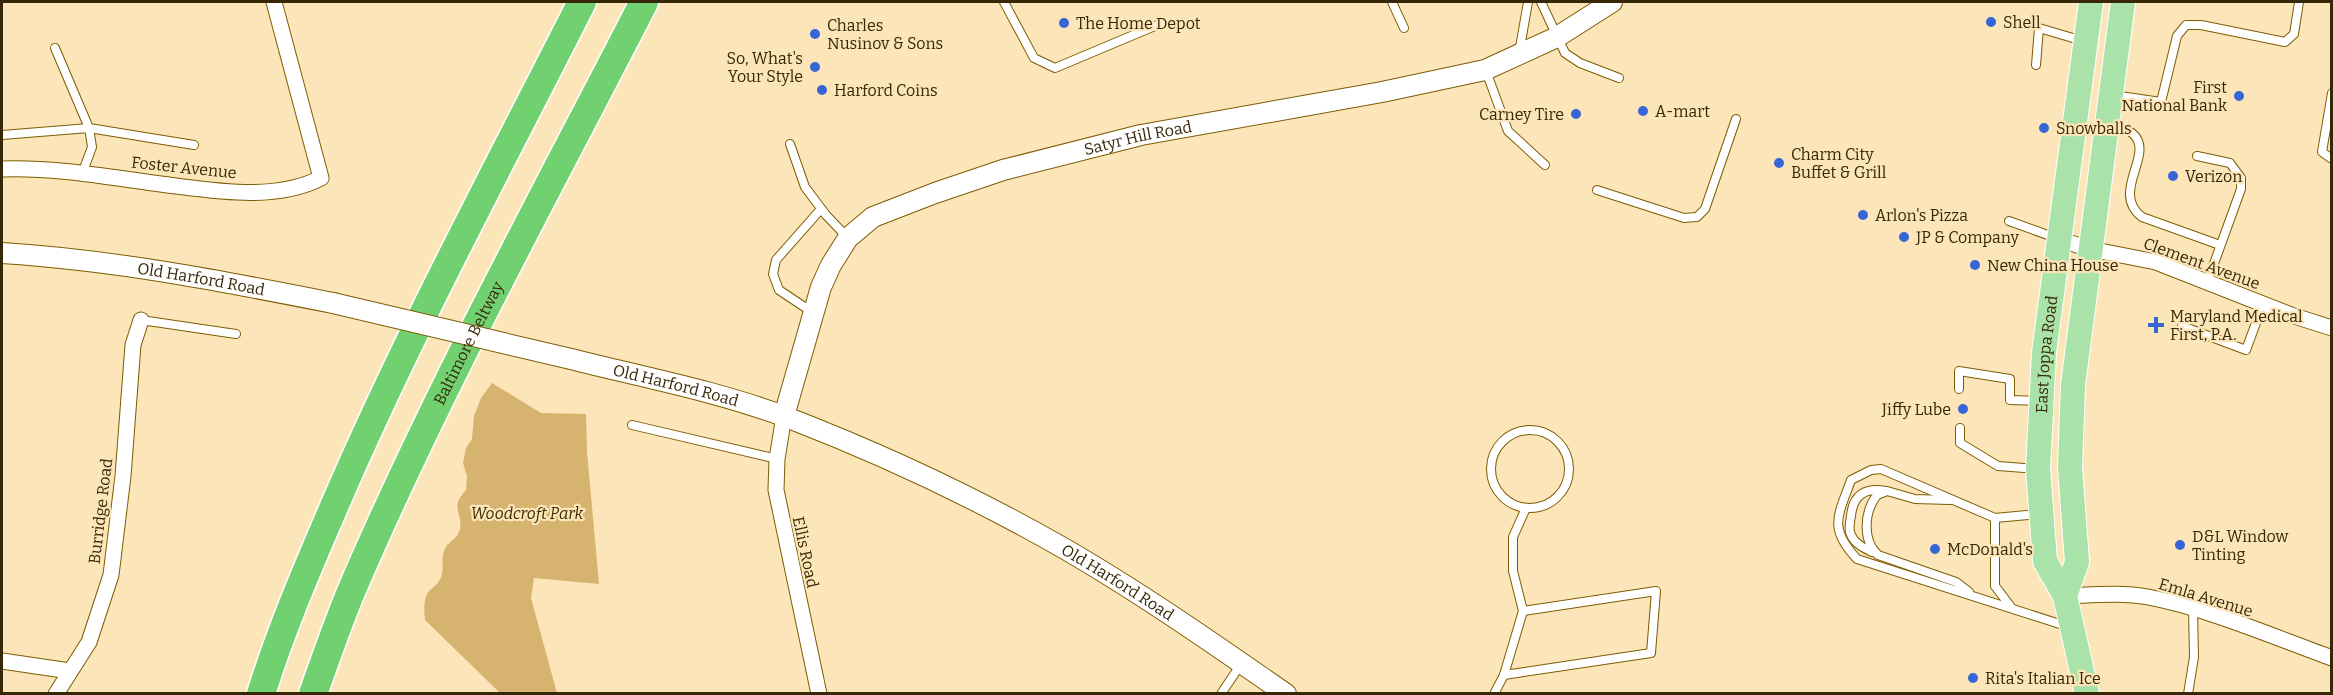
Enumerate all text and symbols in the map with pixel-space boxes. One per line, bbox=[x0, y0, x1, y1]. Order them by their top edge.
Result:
place label: Shell bbox=[2003, 13, 2041, 32]
place label: The Home Depot bbox=[1076, 14, 1201, 33]
marker: Shell bbox=[1984, 15, 1998, 29]
place label: Charles Nusinov & Sons bbox=[827, 16, 943, 53]
marker: The Home Depot bbox=[1057, 16, 1071, 30]
marker: Charles Nusinov & Sons bbox=[808, 27, 822, 41]
place label: So, What's Your Style bbox=[727, 49, 803, 86]
marker: So, What's Your Style bbox=[808, 60, 822, 74]
place label: First National Bank bbox=[2121, 78, 2227, 115]
place label: Harford Coins bbox=[834, 81, 938, 100]
marker: Harford Coins bbox=[815, 83, 829, 97]
marker: First National Bank bbox=[2232, 89, 2246, 103]
place label: A-mart bbox=[1655, 102, 1710, 121]
marker: A-mart bbox=[1636, 104, 1650, 118]
place label: Carney Tire bbox=[1479, 105, 1564, 124]
marker: Carney Tire bbox=[1569, 107, 1583, 121]
street label: Satyr Hill Road bbox=[1082, 117, 1194, 159]
place label: Snowballs bbox=[2056, 119, 2132, 138]
marker: Snowballs bbox=[2037, 121, 2051, 135]
place label: Charm City Buffet & Grill bbox=[1791, 145, 1887, 182]
street label: Foster Avenue bbox=[130, 153, 238, 182]
marker: Charm City Buffet & Grill bbox=[1772, 156, 1786, 170]
place label: Verizon bbox=[2185, 167, 2242, 186]
marker: Verizon bbox=[2166, 169, 2180, 183]
place label: Arlon's Pizza bbox=[1875, 206, 1968, 225]
marker: Arlon's Pizza bbox=[1856, 208, 1870, 222]
place label: JP & Company bbox=[1915, 228, 2019, 247]
marker: JP & Company bbox=[1897, 230, 1911, 244]
street label: Clement Avenue bbox=[2141, 234, 2263, 293]
place label: New China House bbox=[1987, 256, 2119, 275]
marker: New China House bbox=[1968, 258, 1982, 272]
street label: Old Harford Road bbox=[136, 259, 267, 300]
street label: Baltimore Beltway bbox=[430, 278, 508, 408]
street label: East Joppa Road bbox=[2032, 294, 2062, 414]
place label: Maryland Medical First, P.A. bbox=[2170, 307, 2303, 344]
marker: Maryland Medical First, P.A. bbox=[2147, 316, 2165, 334]
street label: Old Harford Road bbox=[611, 361, 741, 411]
place label: Jiffy Lube bbox=[1881, 400, 1951, 419]
marker: Jiffy Lube bbox=[1956, 402, 1970, 416]
street label: Burridge Road bbox=[85, 457, 116, 565]
park label: Woodcroft Park bbox=[471, 504, 584, 523]
street label: Ellis Road bbox=[789, 515, 822, 590]
place label: D&L Window Tinting bbox=[2192, 527, 2289, 564]
marker: D&L Window Tinting bbox=[2173, 538, 2187, 552]
street label: Old Harford Road bbox=[1058, 540, 1178, 625]
place label: McDonald's bbox=[1947, 540, 2033, 559]
marker: McDonald's bbox=[1928, 542, 1942, 556]
street label: Emla Avenue bbox=[2156, 574, 2255, 621]
place label: Rita's Italian Ice bbox=[1985, 669, 2101, 688]
marker: Rita's Italian Ice bbox=[1966, 671, 1980, 685]

